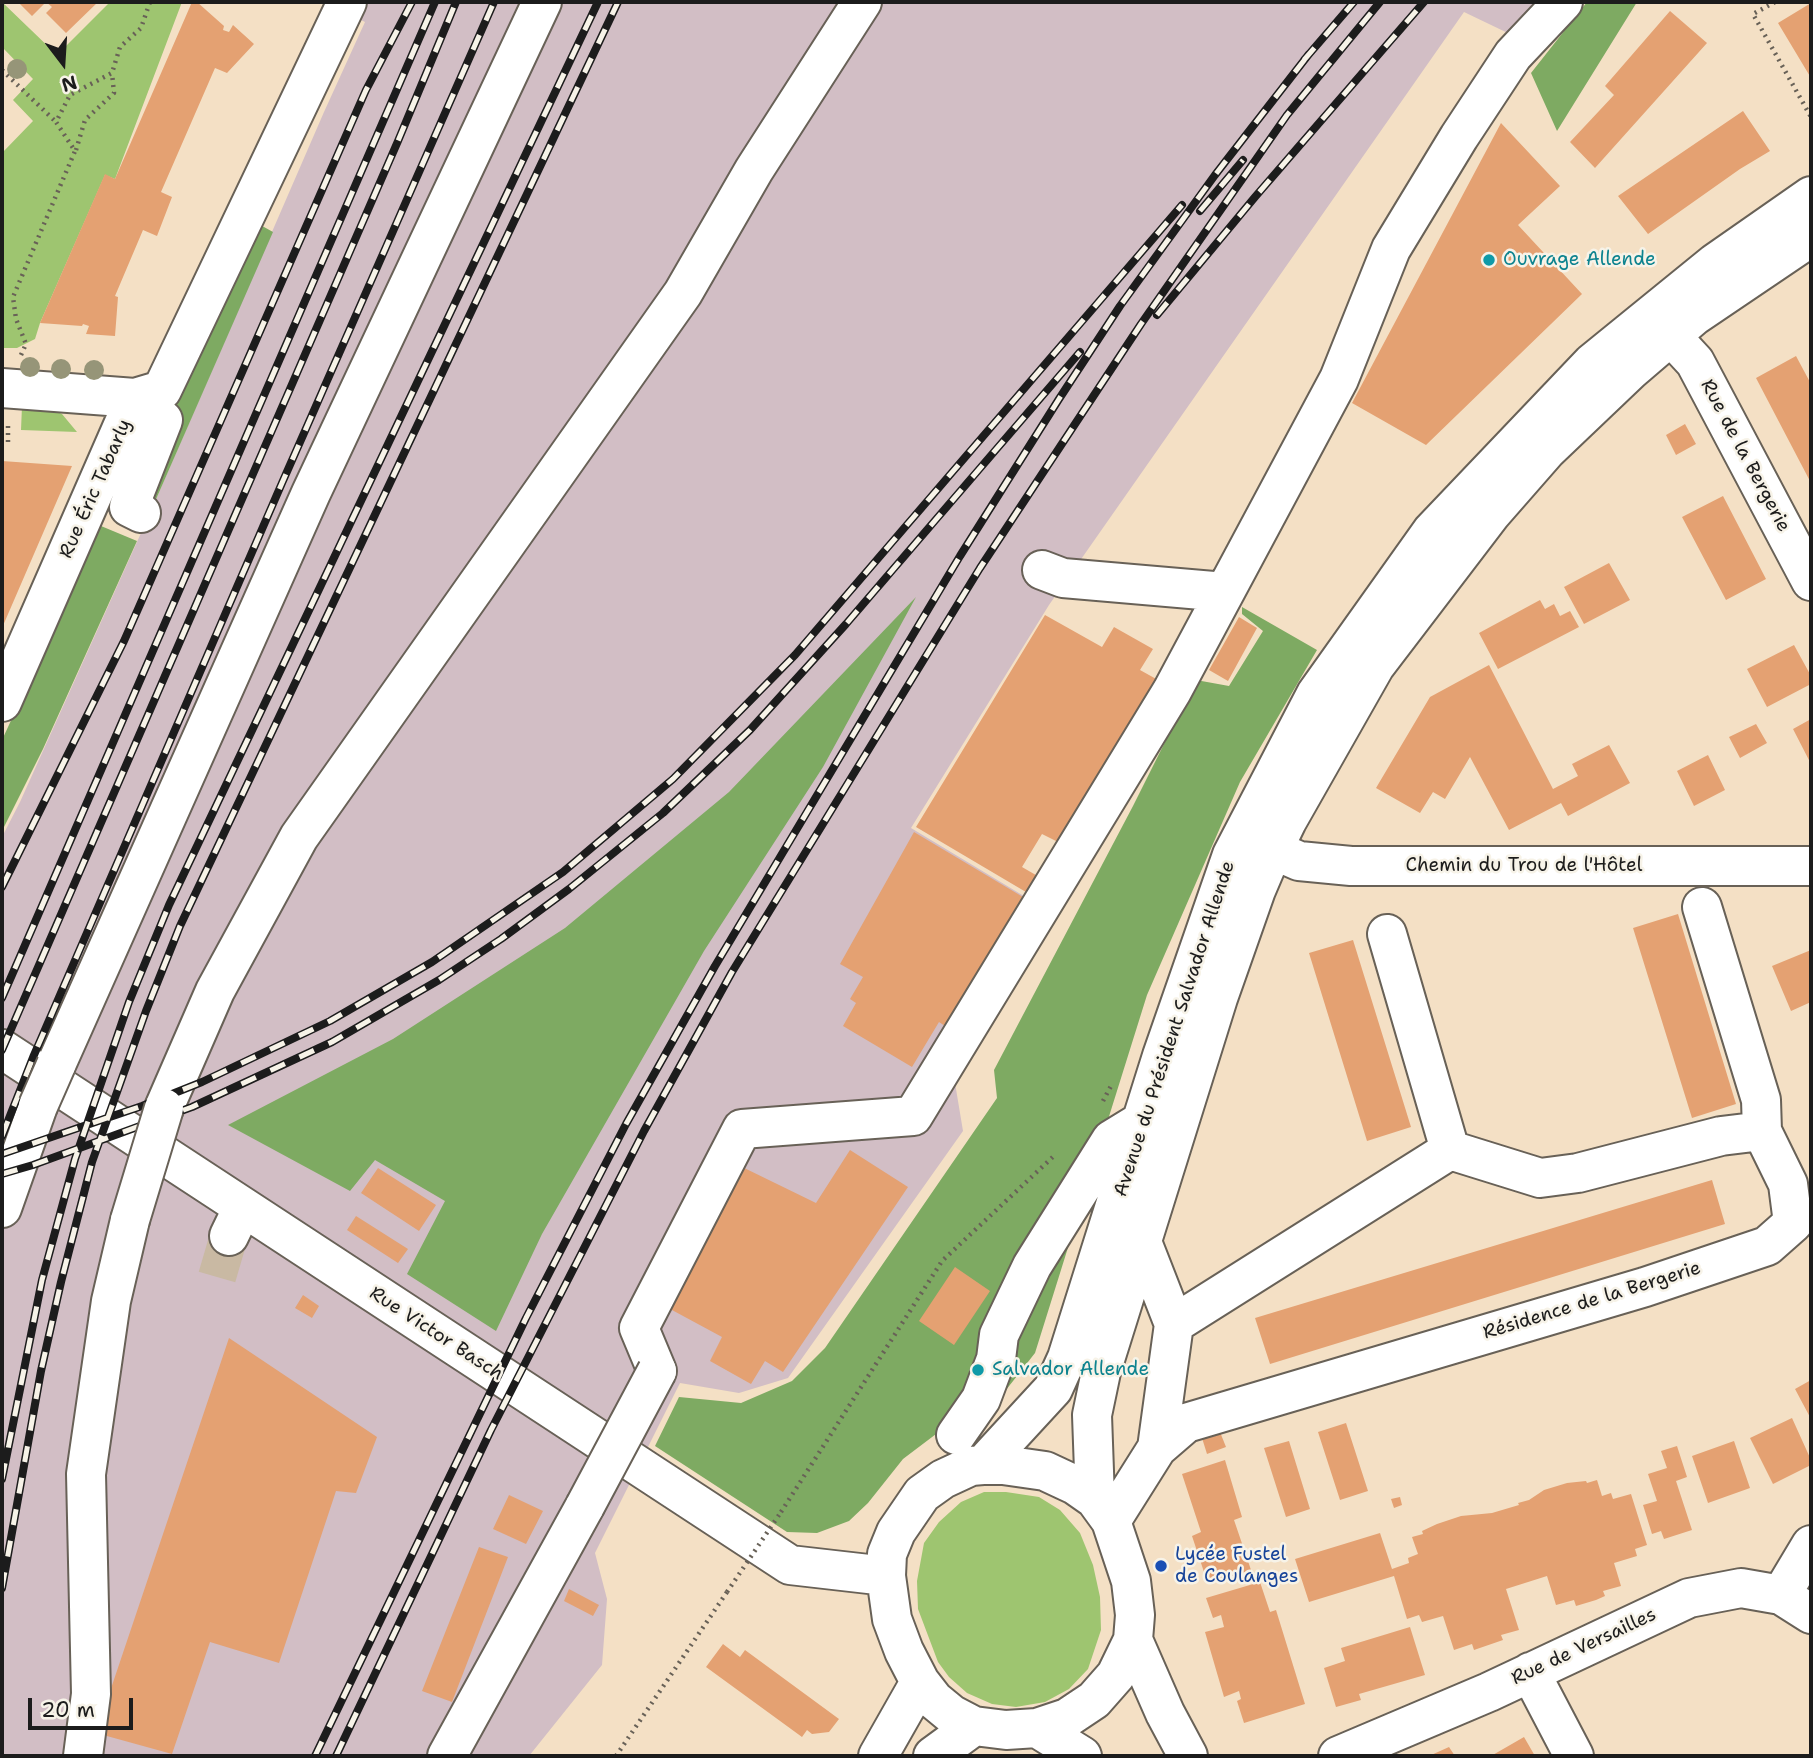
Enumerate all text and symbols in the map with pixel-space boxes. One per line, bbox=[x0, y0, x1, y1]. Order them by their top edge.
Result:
north arrow bbox=[28, 28, 98, 98]
text: N bbox=[58, 69, 80, 98]
place label: Ouvrage Allende bbox=[1503, 249, 1656, 271]
marker: Ouvrage Allende bbox=[1481, 252, 1497, 268]
street label: Rue de la Bergerie bbox=[1695, 376, 1795, 536]
street label: Rue Éric Tabarly bbox=[55, 416, 137, 562]
street label: Chemin du Trou de l'Hôtel bbox=[1406, 855, 1642, 877]
street label: Avenue du Président Salvador Allende bbox=[1110, 858, 1240, 1200]
street label: Résidence de la Bergerie bbox=[1480, 1257, 1704, 1345]
street label: Rue Victor Basch bbox=[365, 1282, 507, 1386]
place label: Salvador Allende bbox=[992, 1359, 1149, 1381]
marker: Salvador Allende bbox=[970, 1362, 986, 1378]
place label: Lycée Fustel de Coulanges bbox=[1175, 1544, 1298, 1588]
marker: Lycée Fustel de Coulanges bbox=[1153, 1558, 1169, 1574]
street label: Rue de Versailles bbox=[1508, 1603, 1660, 1691]
scale bar bbox=[32, 1684, 136, 1728]
text: 20 m bbox=[41, 1696, 95, 1724]

